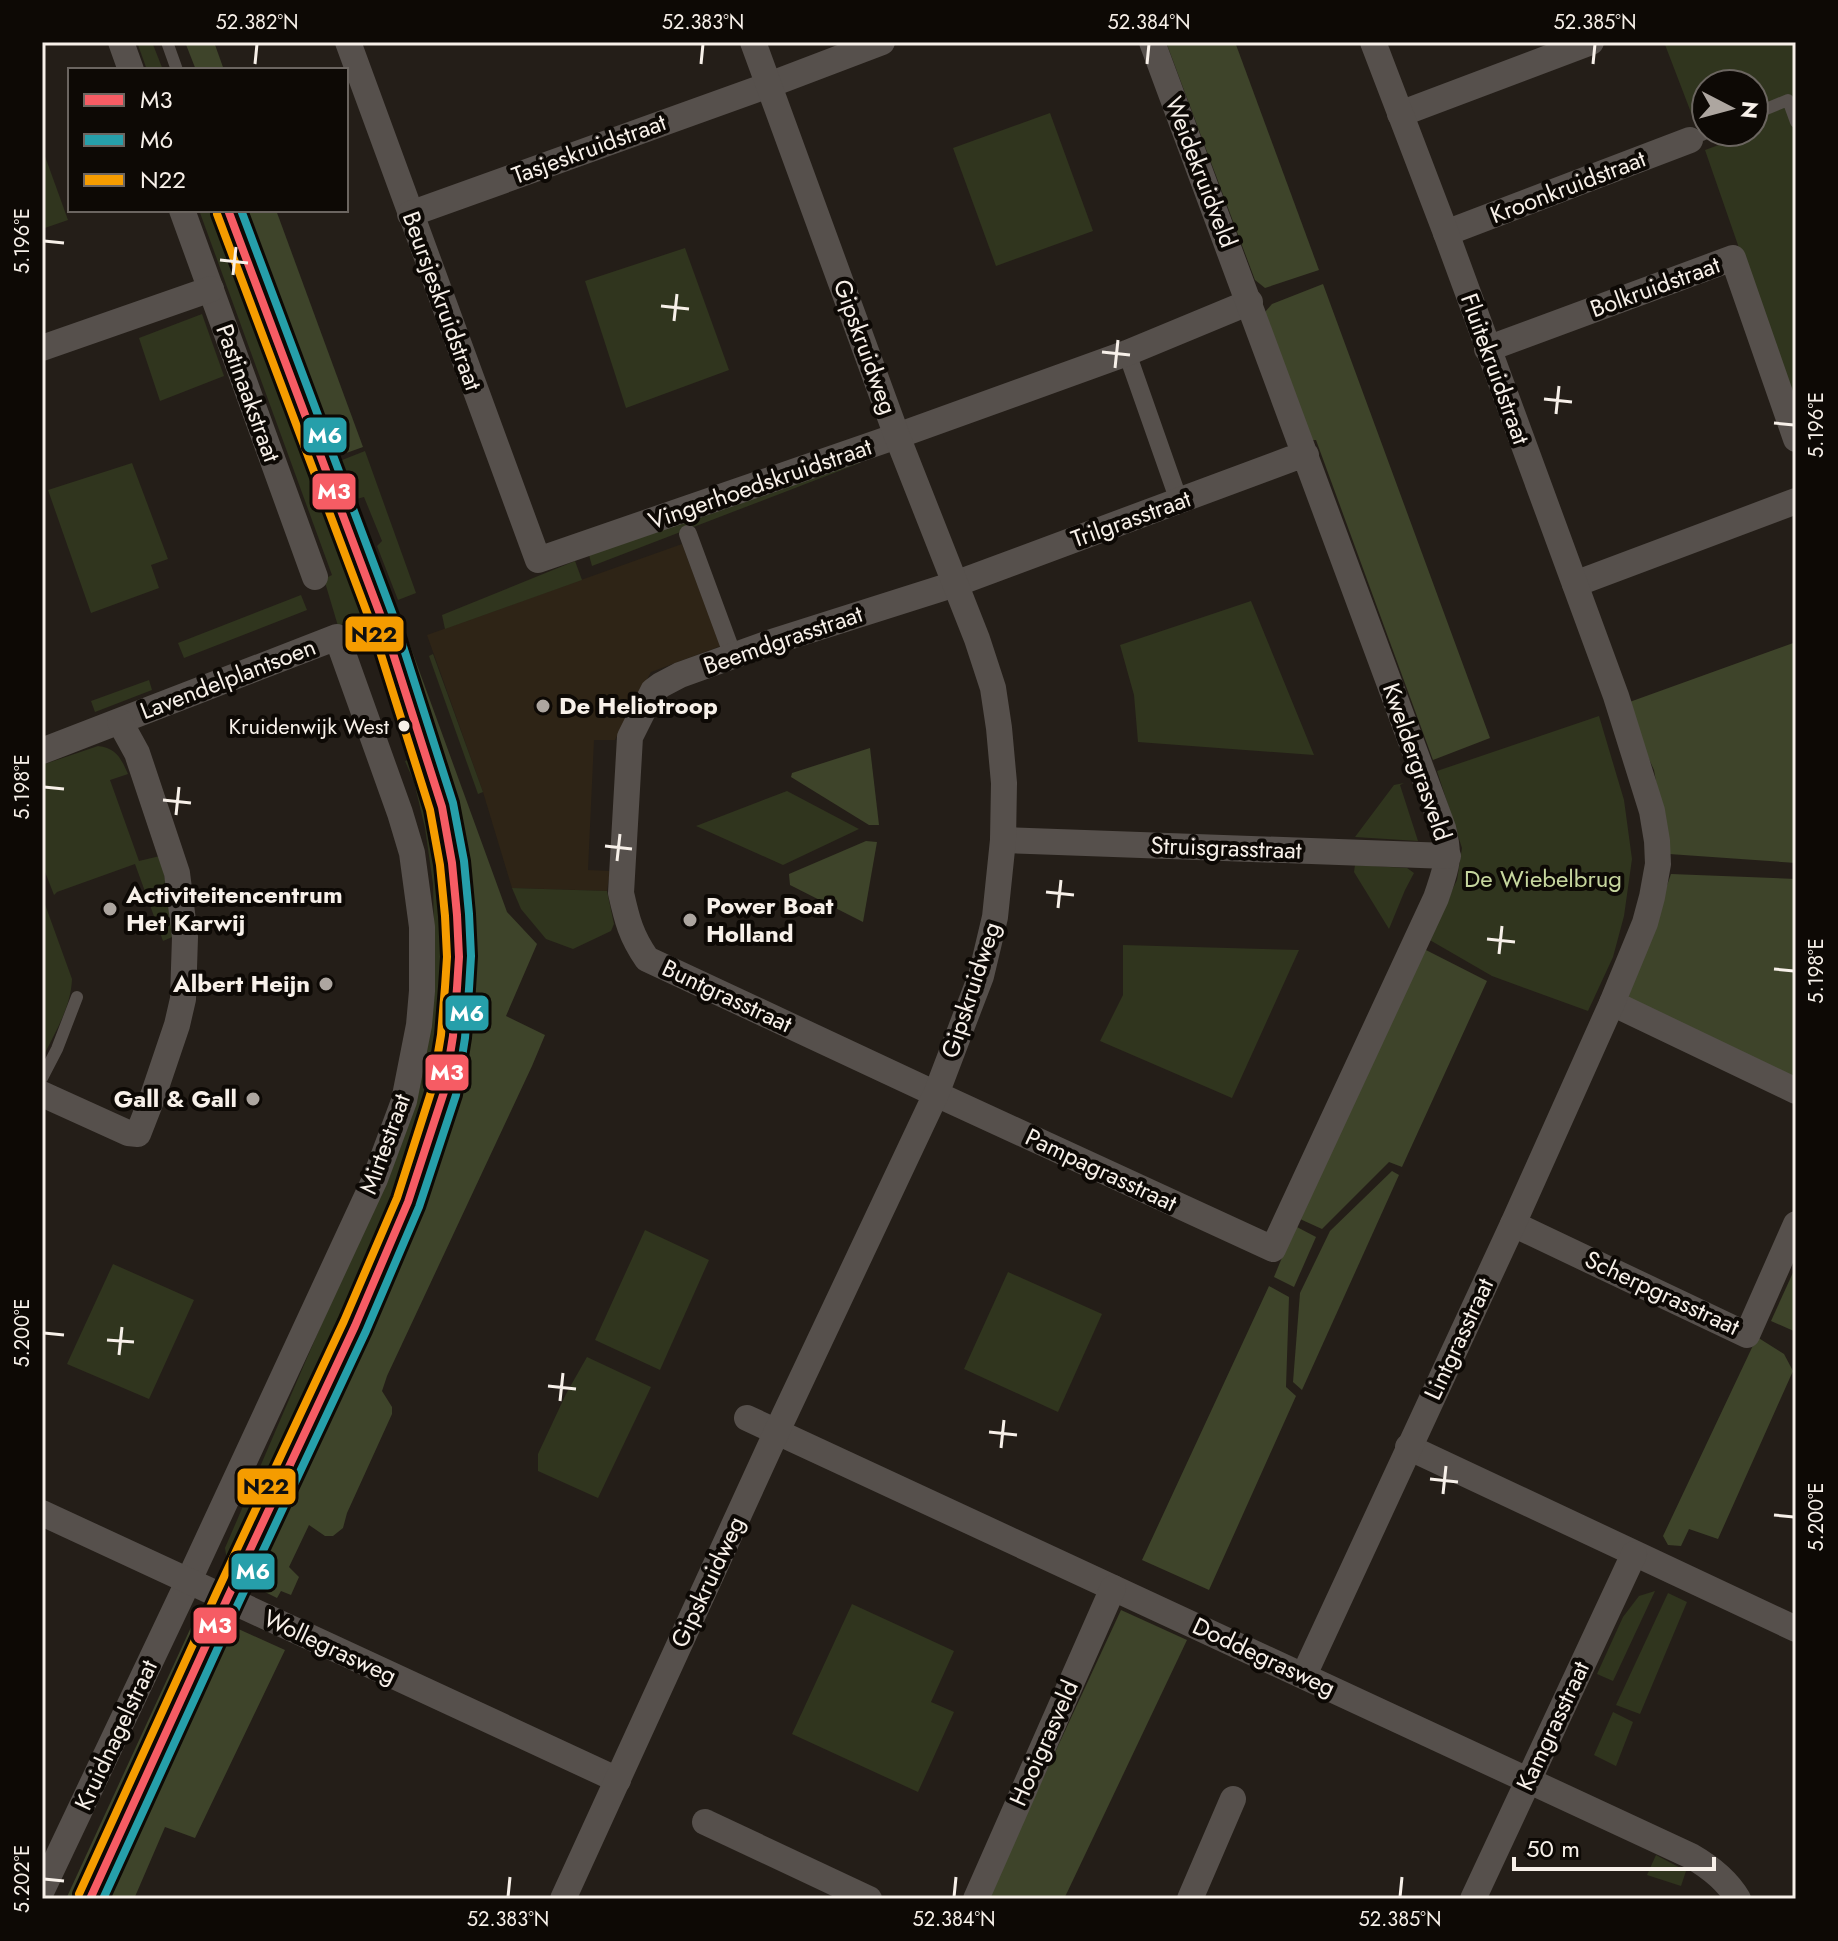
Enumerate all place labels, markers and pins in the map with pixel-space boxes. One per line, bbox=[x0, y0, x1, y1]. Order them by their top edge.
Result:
place label: De Heliotroop bbox=[559, 688, 718, 723]
marker: De Heliotroop bbox=[534, 697, 552, 715]
place label: Kruidenwijk West bbox=[228, 710, 390, 742]
marker: Kruidenwijk West bbox=[396, 718, 412, 734]
place label: Activiteitencentrum Het Karwij bbox=[125, 877, 343, 940]
place label: Power Boat Holland bbox=[706, 888, 834, 951]
marker: Activiteitencentrum Het Karwij bbox=[101, 900, 119, 918]
marker: Power Boat Holland bbox=[681, 911, 699, 929]
place label: Albert Heijn bbox=[172, 966, 310, 1001]
marker: Albert Heijn bbox=[317, 975, 335, 993]
place label: Gall & Gall bbox=[114, 1081, 237, 1116]
marker: Gall & Gall bbox=[244, 1090, 262, 1108]

